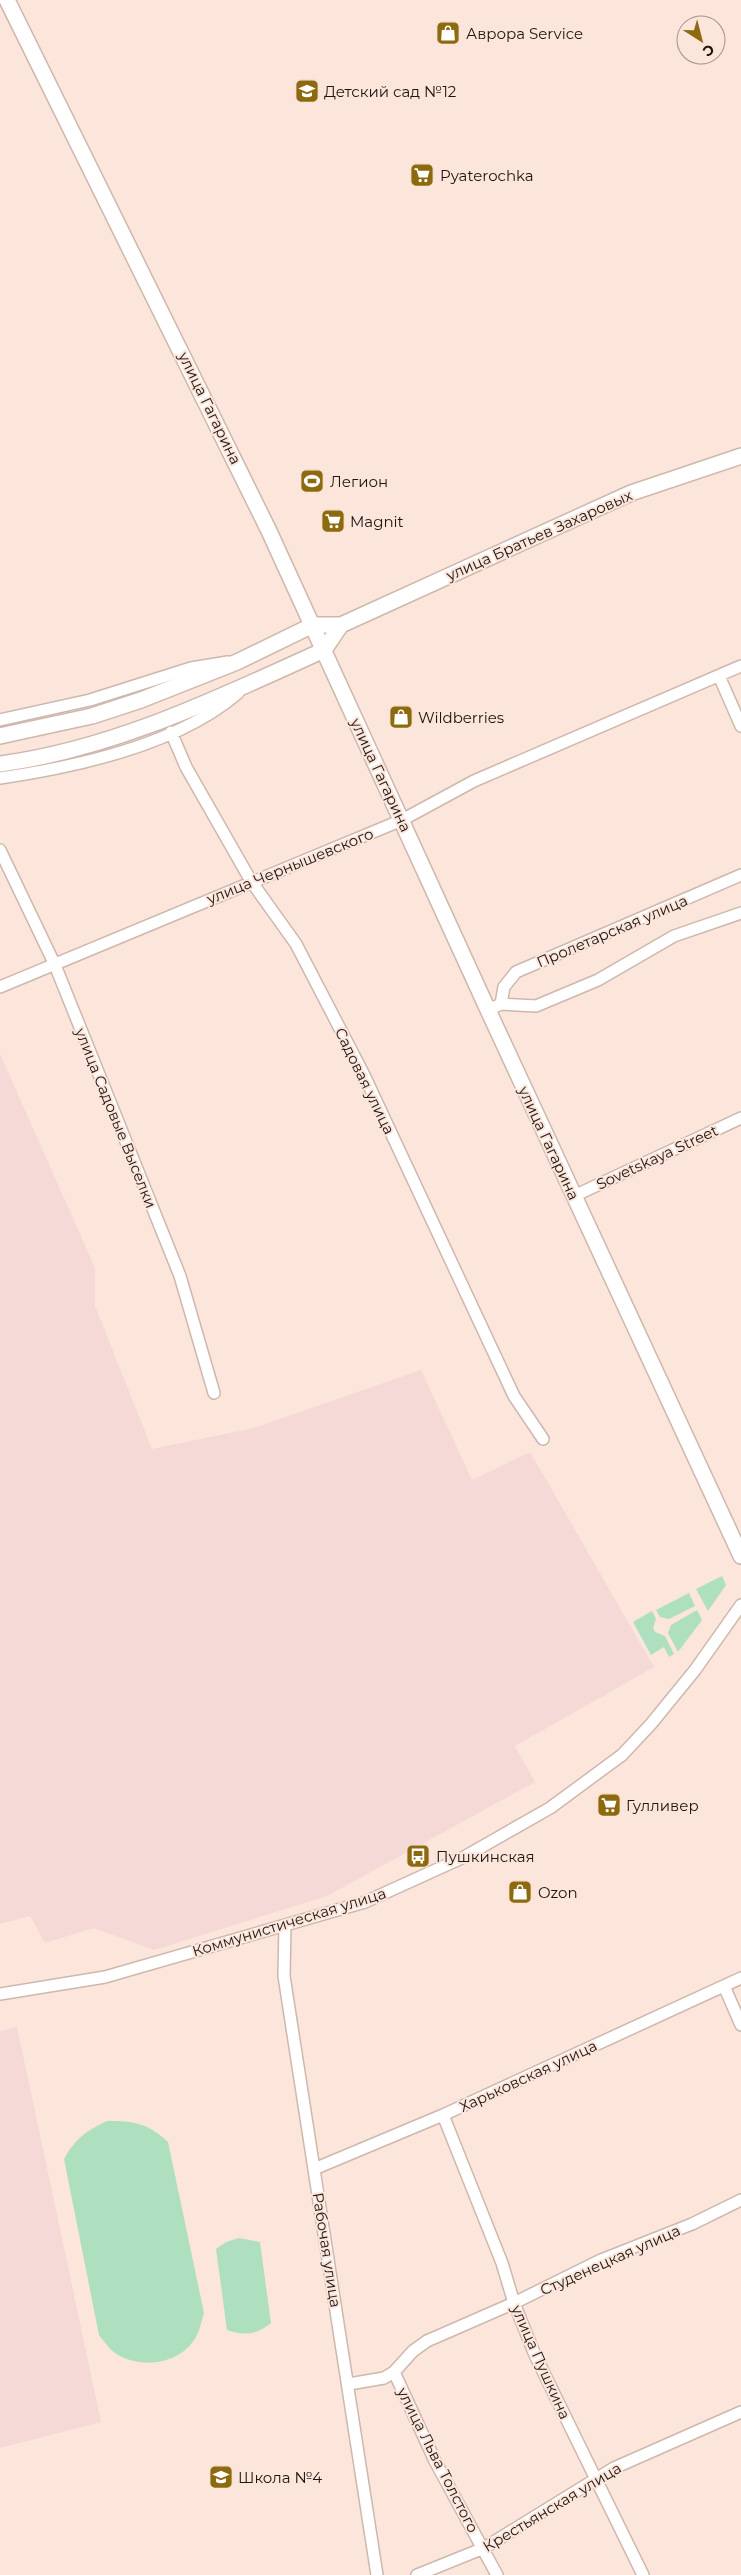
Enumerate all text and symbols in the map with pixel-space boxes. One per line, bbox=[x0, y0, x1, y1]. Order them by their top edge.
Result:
north arrow bbox=[676, 15, 726, 65]
shop icon: Аврора Service bbox=[435, 20, 461, 46]
place label: Аврора Service bbox=[466, 24, 583, 43]
text: С bbox=[699, 40, 718, 61]
school or university icon: Детский сад №12 bbox=[294, 78, 320, 104]
place label: Детский сад №12 bbox=[324, 82, 456, 101]
supermarket icon: Pyaterochka bbox=[409, 162, 435, 188]
place label: Pyaterochka bbox=[440, 166, 534, 185]
street label: улица Гагарина bbox=[174, 348, 246, 467]
sports icon: Легион bbox=[299, 468, 325, 494]
place label: Легион bbox=[330, 472, 388, 491]
street label: улица Братьев Захаровых bbox=[442, 485, 635, 585]
supermarket icon: Magnit bbox=[320, 508, 346, 534]
place label: Magnit bbox=[350, 512, 404, 531]
shop icon: Wildberries bbox=[388, 704, 414, 730]
place label: Wildberries bbox=[418, 708, 504, 727]
street label: улица Гагарина bbox=[346, 714, 416, 835]
street label: улица Чернышевского bbox=[203, 824, 376, 909]
street label: Пролетарская улица bbox=[534, 891, 690, 971]
street label: улица Садовые Выселки bbox=[71, 1024, 161, 1211]
street label: Садовая улица bbox=[331, 1025, 399, 1137]
street label: улица Гагарина bbox=[514, 1082, 584, 1203]
street label: Sovetskaya Street bbox=[593, 1120, 721, 1194]
supermarket icon: Гулливер bbox=[596, 1792, 622, 1818]
place label: Гулливер bbox=[626, 1796, 699, 1815]
bus stop icon: Пушкинская bbox=[405, 1843, 431, 1869]
place label: Пушкинская bbox=[436, 1847, 535, 1866]
shop icon: Ozon bbox=[507, 1879, 533, 1905]
street label: Коммунистическая улица bbox=[190, 1883, 388, 1961]
place label: Ozon bbox=[538, 1883, 578, 1902]
street label: Харьковская улица bbox=[456, 2036, 600, 2116]
street label: Рабочая улица bbox=[309, 2191, 345, 2309]
street label: Студенецкая улица bbox=[537, 2221, 683, 2299]
street label: улица Пушкина bbox=[507, 2301, 575, 2422]
street label: улица Льва Толстого bbox=[393, 2383, 483, 2536]
street label: Крестьянская улица bbox=[479, 2458, 625, 2556]
school or university icon: Школа №4 bbox=[208, 2464, 234, 2490]
place label: Школа №4 bbox=[238, 2468, 322, 2487]

